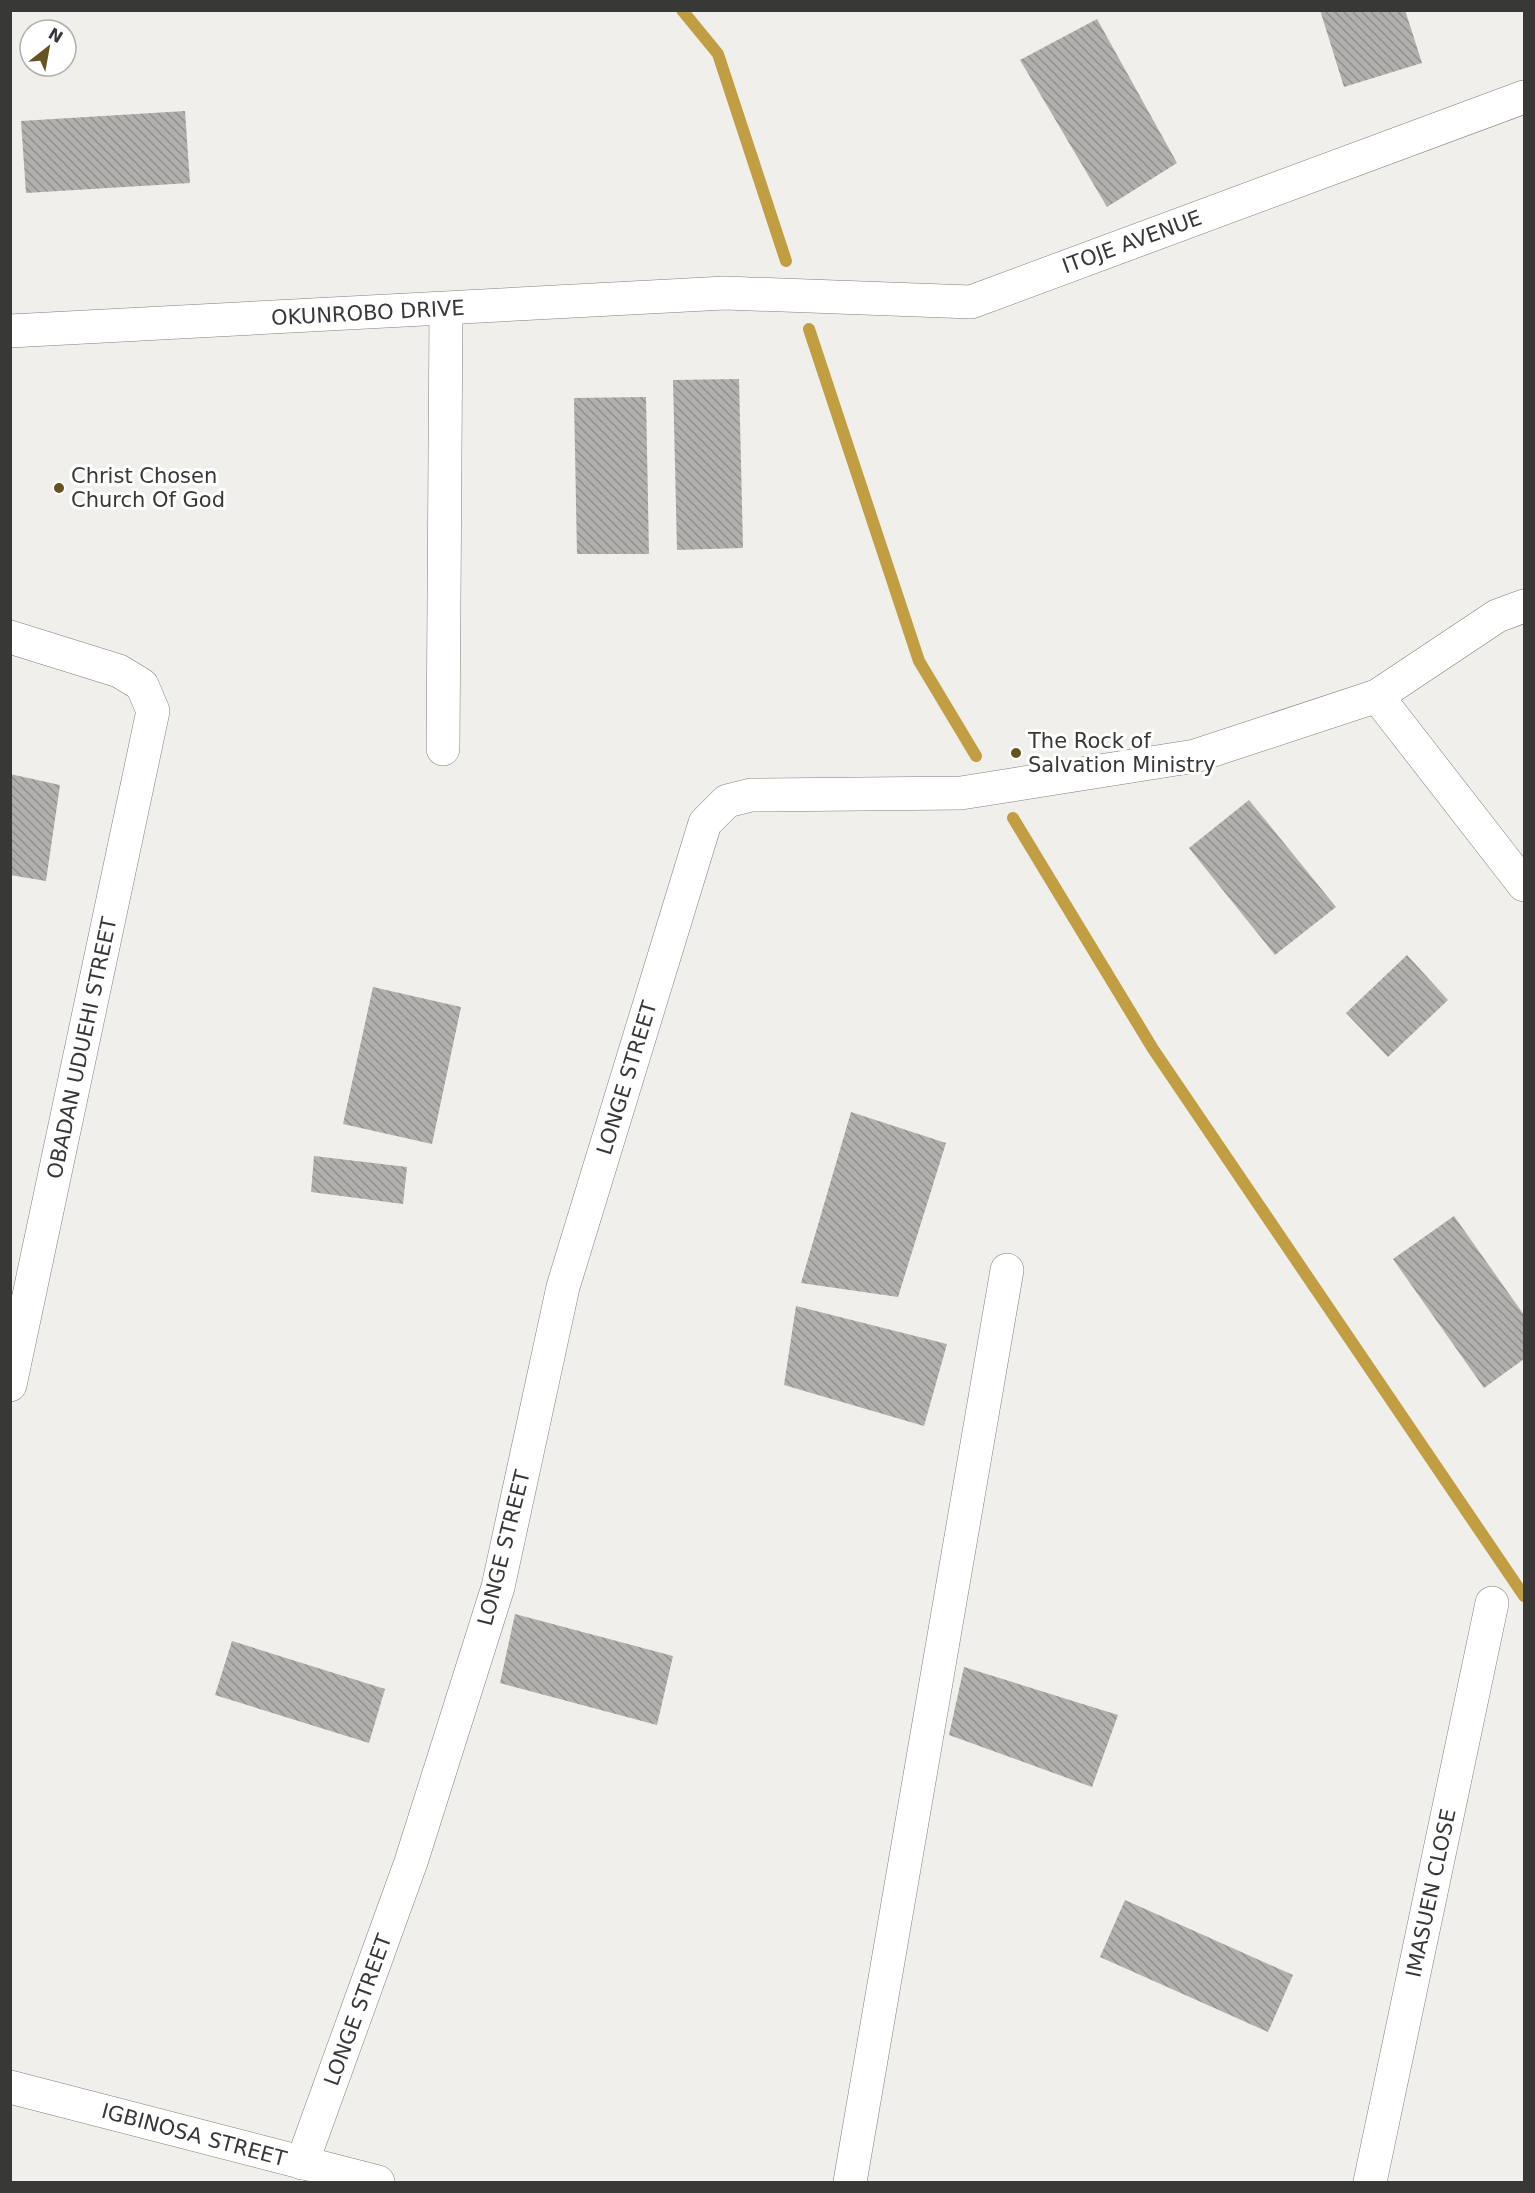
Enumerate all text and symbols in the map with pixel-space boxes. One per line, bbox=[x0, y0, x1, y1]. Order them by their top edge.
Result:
north arrow bbox=[18, 18, 78, 78]
text: N bbox=[45, 24, 66, 47]
street label: ITOJE AVENUE bbox=[1059, 206, 1205, 278]
street label: OKUNROBO DRIVE bbox=[271, 296, 465, 330]
place label: Christ Chosen Church Of God bbox=[71, 464, 225, 512]
marker: Christ Chosen Church Of God bbox=[52, 481, 66, 495]
place label: The Rock of Salvation Ministry bbox=[1027, 729, 1216, 777]
marker: The Rock of Salvation Ministry bbox=[1009, 746, 1023, 760]
street label: OBADAN UDUEHI STREET bbox=[43, 915, 122, 1181]
street label: LONGE STREET bbox=[592, 998, 662, 1158]
street label: LONGE STREET bbox=[473, 1468, 535, 1628]
street label: IMASUEN CLOSE bbox=[1401, 1806, 1461, 1980]
street label: LONGE STREET bbox=[319, 1931, 397, 2089]
street label: IGBINOSA STREET bbox=[99, 2099, 289, 2171]

